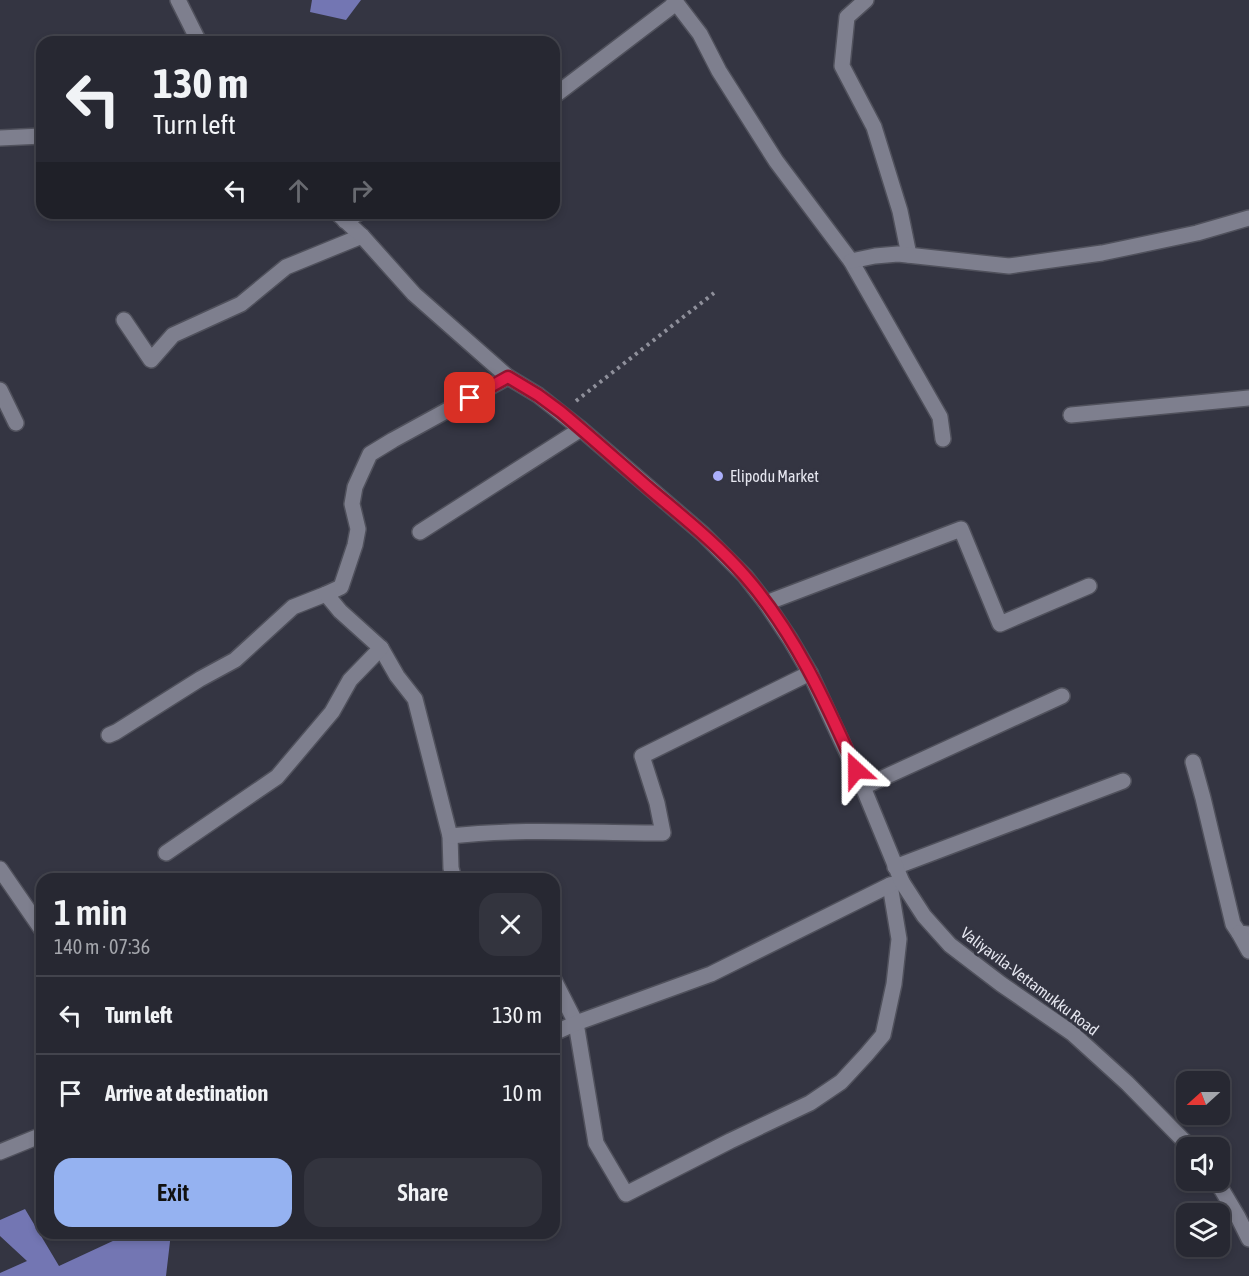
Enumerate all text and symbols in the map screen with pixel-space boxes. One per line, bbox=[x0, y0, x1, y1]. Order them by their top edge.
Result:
text: 130 m bbox=[153, 59, 248, 107]
icon: left bbox=[54, 60, 132, 138]
text: Turn left bbox=[153, 109, 236, 140]
icon: left bbox=[219, 174, 252, 207]
icon: ahead bbox=[282, 174, 315, 207]
icon: right bbox=[345, 174, 378, 207]
pin bbox=[444, 372, 495, 423]
icon: arrive bbox=[453, 381, 486, 414]
place label: Elipodu Market bbox=[730, 467, 819, 486]
marker: Elipodu Market bbox=[711, 469, 725, 483]
position arrow bbox=[824, 738, 888, 802]
text: 1 min bbox=[54, 891, 128, 933]
button: close bbox=[479, 893, 542, 956]
street label: Valiyavila-Vettamukku Road bbox=[957, 923, 1102, 1039]
text: 140 m · 07:36 bbox=[54, 935, 150, 958]
icon: left bbox=[54, 999, 87, 1032]
text: Turn left bbox=[105, 1002, 172, 1028]
text: 130 m bbox=[492, 1002, 542, 1028]
north arrow bbox=[1176, 1071, 1230, 1125]
map controls bbox=[1176, 1071, 1230, 1257]
icon: arrive bbox=[54, 1077, 87, 1110]
text: Arrive at destination bbox=[105, 1080, 268, 1106]
text: 10 m bbox=[502, 1080, 542, 1106]
button: sound bbox=[1176, 1137, 1230, 1191]
button: Exit bbox=[54, 1158, 292, 1227]
button: Share bbox=[304, 1158, 542, 1227]
button: layers bbox=[1176, 1203, 1230, 1257]

